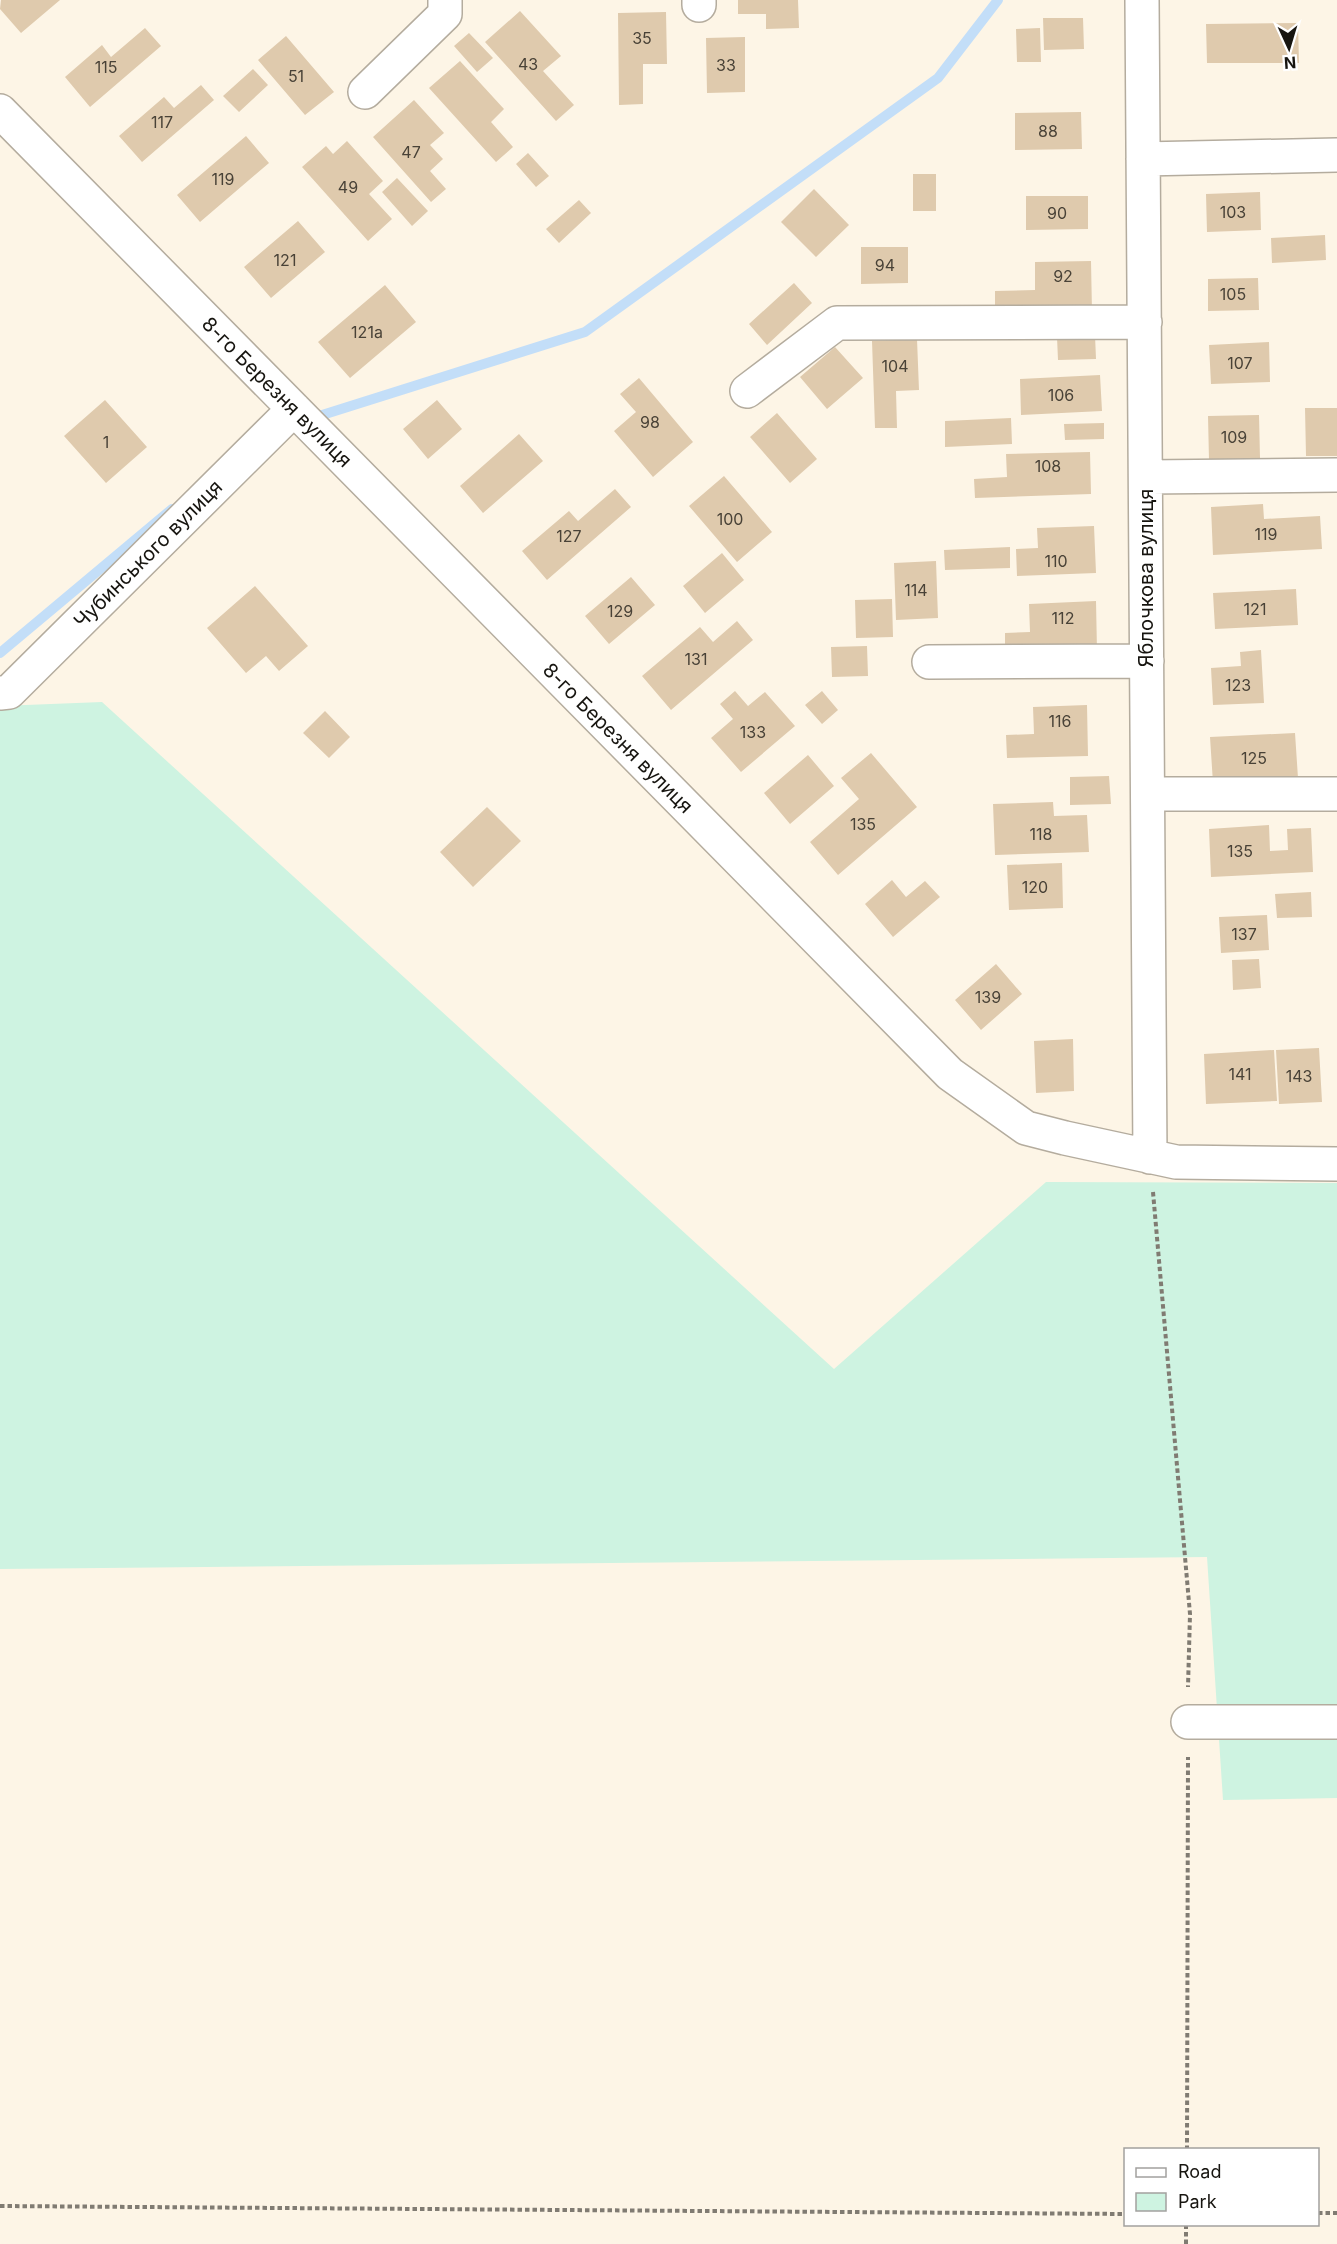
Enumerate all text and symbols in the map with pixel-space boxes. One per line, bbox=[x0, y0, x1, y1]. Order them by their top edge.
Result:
north arrow bbox=[1259, 18, 1319, 78]
house number: 35 bbox=[632, 28, 652, 48]
text: N bbox=[1283, 53, 1297, 73]
house number: 43 bbox=[518, 54, 538, 74]
house number: 33 bbox=[716, 55, 736, 75]
house number: 115 bbox=[95, 57, 117, 77]
house number: 51 bbox=[288, 66, 304, 86]
house number: 117 bbox=[151, 112, 173, 132]
house number: 88 bbox=[1038, 121, 1058, 141]
house number: 47 bbox=[401, 142, 421, 162]
house number: 119 bbox=[212, 169, 234, 189]
house number: 49 bbox=[338, 177, 358, 197]
house number: 103 bbox=[1220, 202, 1246, 222]
house number: 90 bbox=[1047, 203, 1067, 223]
house number: 121 bbox=[274, 250, 296, 270]
house number: 94 bbox=[875, 255, 895, 275]
house number: 92 bbox=[1053, 266, 1073, 286]
house number: 105 bbox=[1220, 284, 1246, 304]
street label: 8-го Березня вулиця bbox=[197, 312, 357, 472]
house number: 121а bbox=[351, 322, 383, 342]
house number: 107 bbox=[1227, 353, 1253, 373]
house number: 104 bbox=[882, 356, 908, 376]
house number: 106 bbox=[1048, 385, 1074, 405]
house number: 98 bbox=[640, 412, 660, 432]
house number: 109 bbox=[1221, 427, 1247, 447]
house number: 1 bbox=[103, 432, 109, 452]
house number: 108 bbox=[1035, 456, 1061, 476]
street label: Чубинського вулиця bbox=[69, 475, 227, 633]
street label: Яблочкова вулиця bbox=[1134, 489, 1158, 667]
house number: 100 bbox=[717, 509, 743, 529]
house number: 119 bbox=[1255, 524, 1277, 544]
house number: 127 bbox=[556, 526, 582, 546]
house number: 110 bbox=[1044, 551, 1068, 571]
house number: 114 bbox=[904, 580, 928, 600]
house number: 121 bbox=[1244, 599, 1266, 619]
house number: 129 bbox=[607, 601, 633, 621]
house number: 112 bbox=[1052, 608, 1074, 628]
house number: 131 bbox=[685, 649, 707, 669]
street label: 8-го Березня вулиця bbox=[538, 658, 698, 818]
house number: 123 bbox=[1225, 675, 1251, 695]
house number: 116 bbox=[1049, 711, 1071, 731]
house number: 133 bbox=[740, 722, 766, 742]
house number: 125 bbox=[1241, 748, 1267, 768]
house number: 135 bbox=[850, 814, 876, 834]
house number: 118 bbox=[1030, 824, 1052, 844]
house number: 135 bbox=[1227, 841, 1253, 861]
house number: 120 bbox=[1022, 877, 1048, 897]
house number: 137 bbox=[1231, 924, 1257, 944]
house number: 139 bbox=[975, 987, 1001, 1007]
house number: 141 bbox=[1228, 1064, 1252, 1084]
house number: 143 bbox=[1286, 1066, 1312, 1086]
legend bbox=[1124, 2148, 1319, 2226]
text: Road bbox=[1178, 2161, 1221, 2182]
text: Park bbox=[1178, 2191, 1217, 2212]

